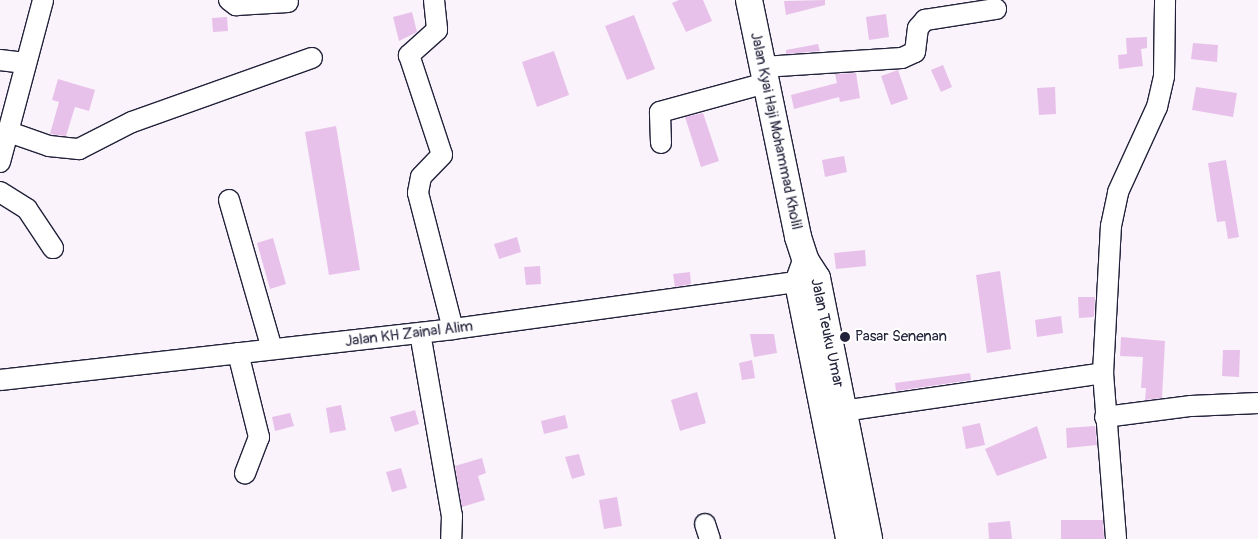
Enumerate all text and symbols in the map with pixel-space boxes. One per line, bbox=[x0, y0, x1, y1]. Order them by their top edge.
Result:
street label: Jalan Kyai Haji Mohammad Kholil bbox=[746, 31, 806, 231]
street label: Jalan Teuku Umar bbox=[807, 277, 847, 389]
street label: Jalan KH Zainal Alim bbox=[344, 317, 474, 351]
place label: Pasar Senenan bbox=[855, 328, 947, 346]
marker: Pasar Senenan bbox=[839, 331, 851, 343]

